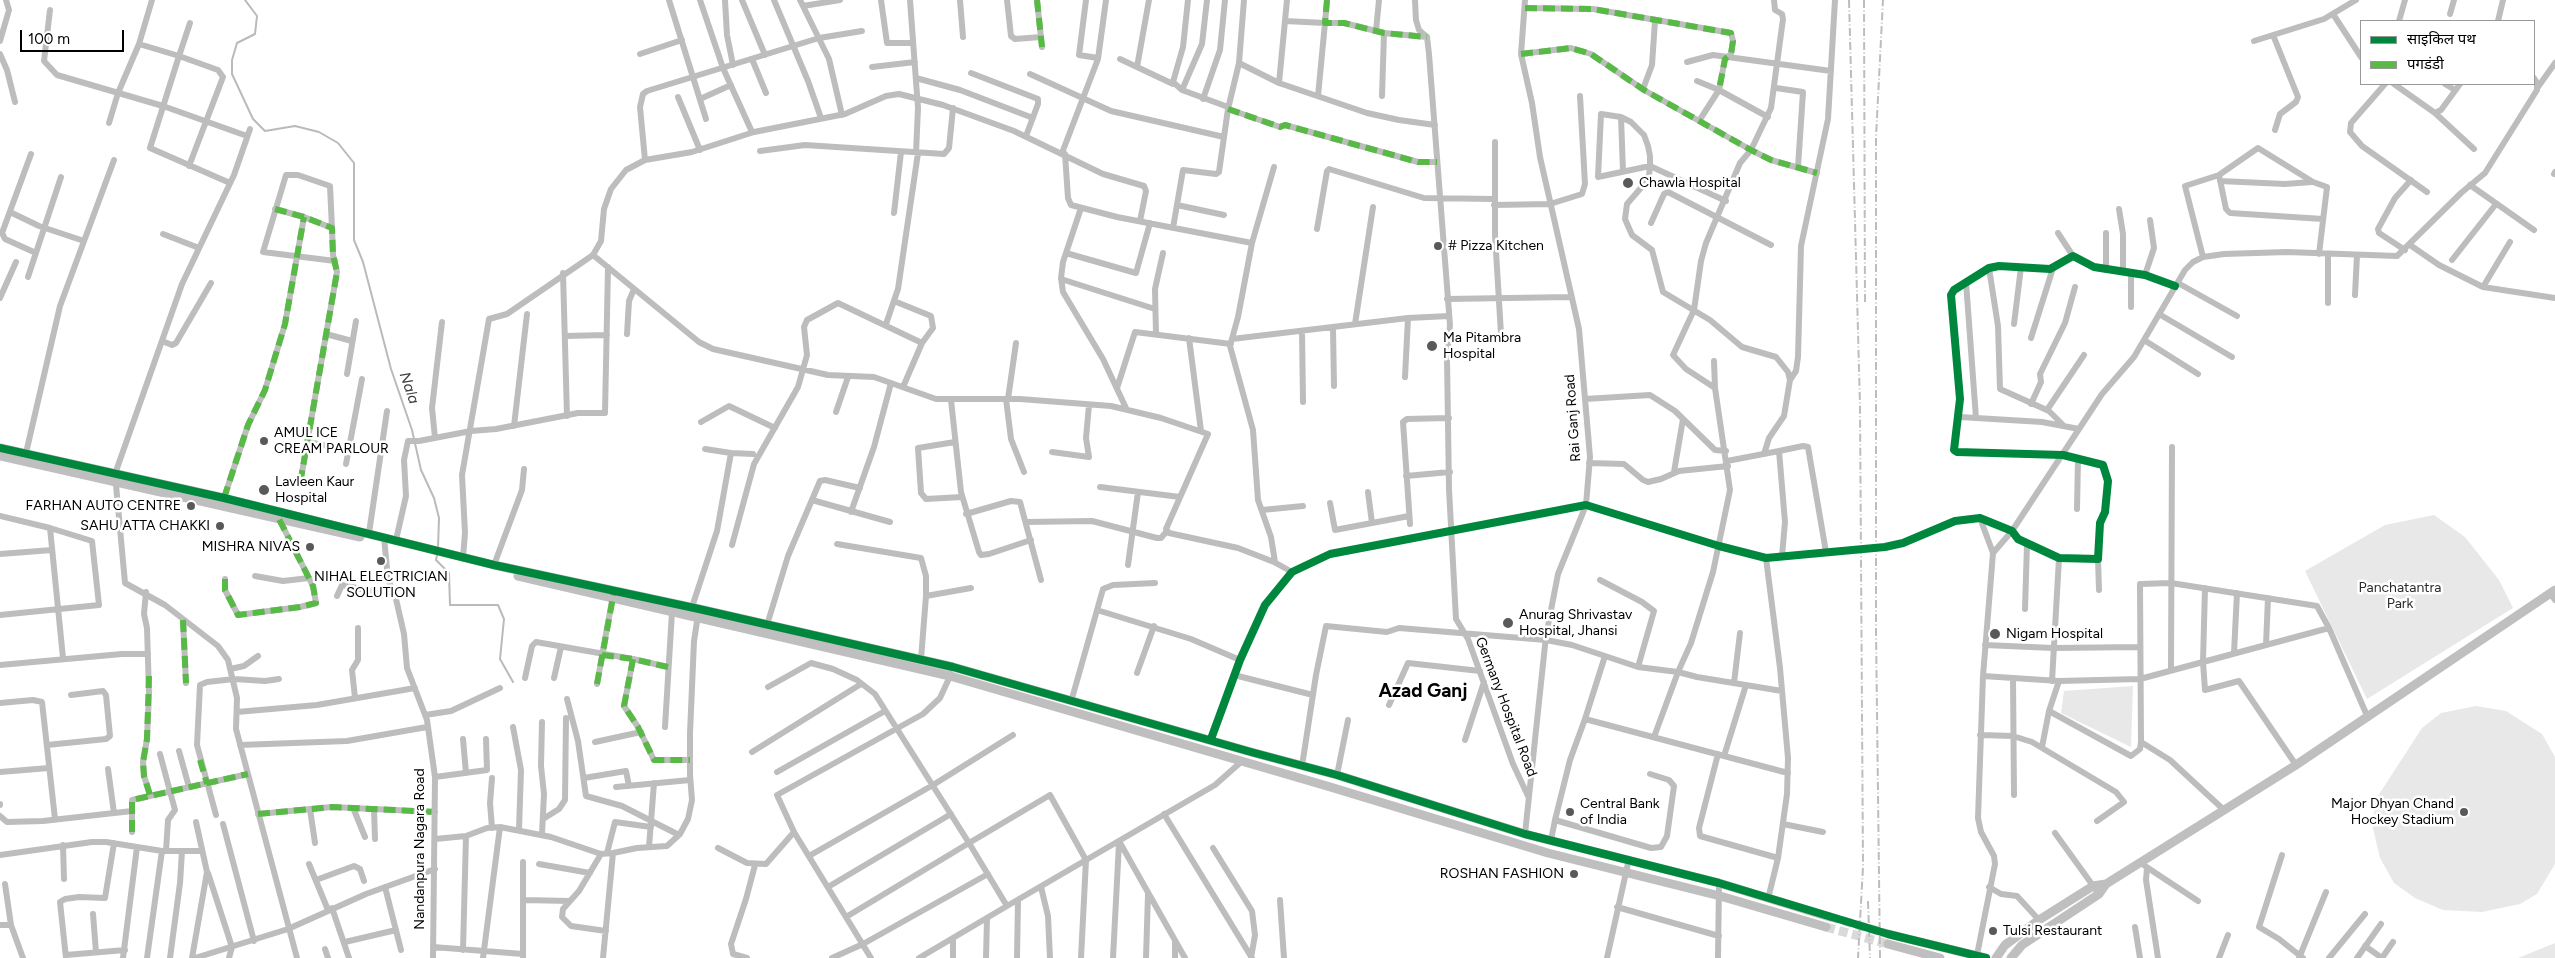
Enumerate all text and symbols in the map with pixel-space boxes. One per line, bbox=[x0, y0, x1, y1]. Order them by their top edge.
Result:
scale bar bbox=[22, 20, 126, 52]
legend bbox=[2360, 20, 2535, 85]
text: 100 m bbox=[28, 30, 70, 48]
text: साइकिल पथ bbox=[2407, 30, 2476, 48]
text: पगडंडी bbox=[2407, 55, 2444, 73]
place label: Chawla Hospital bbox=[1639, 175, 1741, 191]
marker: Chawla Hospital bbox=[1621, 176, 1635, 190]
place label: # Pizza Kitchen bbox=[1448, 238, 1544, 254]
marker: # Pizza Kitchen bbox=[1432, 240, 1444, 252]
place label: Ma Pitambra Hospital bbox=[1443, 330, 1521, 362]
marker: Ma Pitambra Hospital bbox=[1425, 339, 1439, 353]
water label: Nala bbox=[395, 370, 423, 406]
street label: Rai Ganj Road bbox=[1562, 374, 1584, 462]
place label: AMUL ICE CREAM PARLOUR bbox=[274, 425, 389, 458]
marker: AMUL ICE CREAM PARLOUR bbox=[258, 435, 270, 447]
place label: Lavleen Kaur Hospital bbox=[275, 474, 354, 507]
marker: Lavleen Kaur Hospital bbox=[257, 483, 271, 497]
place label: FARHAN AUTO CENTRE bbox=[26, 498, 181, 514]
marker: FARHAN AUTO CENTRE bbox=[185, 500, 197, 512]
place label: SAHU ATTA CHAKKI bbox=[80, 518, 210, 534]
marker: SAHU ATTA CHAKKI bbox=[214, 520, 226, 532]
place label: MISHRA NIVAS bbox=[202, 539, 300, 555]
marker: MISHRA NIVAS bbox=[304, 541, 316, 553]
marker: NIHAL ELECTRICIAN SOLUTION bbox=[375, 555, 387, 567]
place label: NIHAL ELECTRICIAN SOLUTION bbox=[314, 569, 448, 602]
park label: Panchatantra Park bbox=[2359, 580, 2441, 612]
place label: Anurag Shrivastav Hospital, Jhansi bbox=[1519, 607, 1632, 640]
marker: Anurag Shrivastav Hospital, Jhansi bbox=[1501, 616, 1515, 630]
place label: Nigam Hospital bbox=[2006, 626, 2103, 642]
marker: Nigam Hospital bbox=[1988, 627, 2002, 641]
street label: Germany Hospital Road bbox=[1472, 635, 1540, 779]
district label: Azad Ganj bbox=[1378, 680, 1468, 702]
street label: Nandanpura Nagara Road bbox=[412, 768, 428, 930]
place label: Central Bank of India bbox=[1580, 796, 1660, 829]
place label: Major Dhyan Chand Hockey Stadium bbox=[2331, 796, 2454, 829]
marker: Central Bank of India bbox=[1564, 806, 1576, 818]
marker: Major Dhyan Chand Hockey Stadium bbox=[2458, 806, 2470, 818]
place label: ROSHAN FASHION bbox=[1440, 866, 1564, 882]
marker: ROSHAN FASHION bbox=[1568, 868, 1580, 880]
place label: Tulsi Restaurant bbox=[2003, 923, 2102, 939]
marker: Tulsi Restaurant bbox=[1987, 925, 1999, 937]

